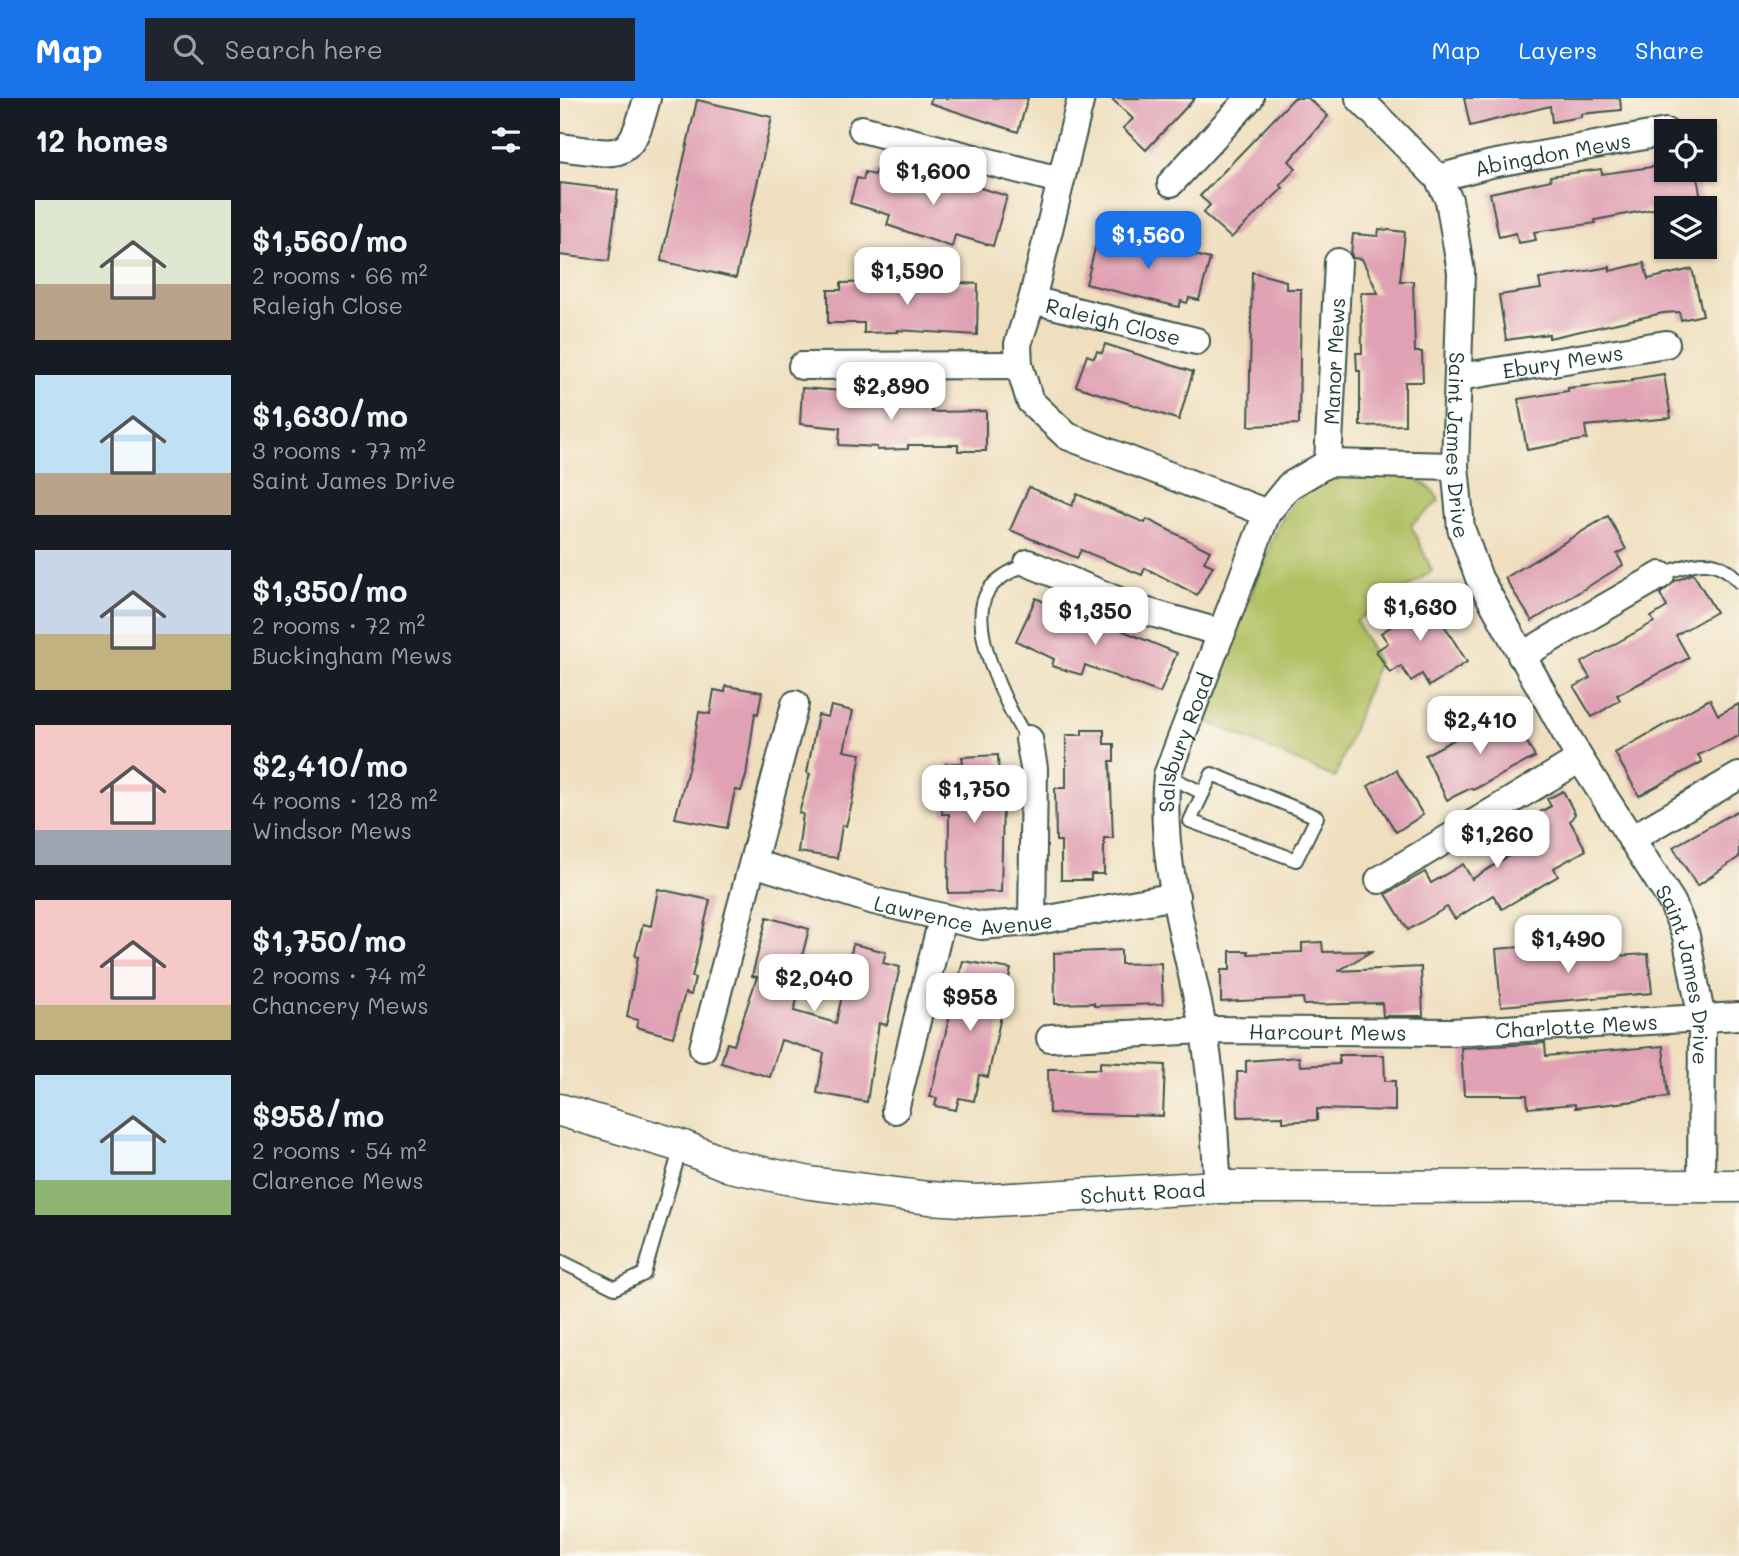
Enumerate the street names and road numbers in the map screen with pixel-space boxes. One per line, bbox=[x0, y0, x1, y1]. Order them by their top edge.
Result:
street label: Abingdon Mews bbox=[1471, 125, 1633, 181]
street label: Raleigh Close bbox=[1043, 291, 1184, 350]
street label: Manor Mews bbox=[1316, 297, 1350, 425]
street label: Ebury Mews bbox=[1501, 338, 1625, 383]
street label: Saint James Drive bbox=[1441, 352, 1477, 542]
street label: Salsbury Road bbox=[1152, 669, 1218, 812]
street label: Saint James Drive bbox=[1650, 879, 1716, 1065]
street label: Lawrence Avenue bbox=[872, 888, 1054, 940]
street label: Charlotte Mews bbox=[1495, 1007, 1659, 1043]
street label: Harcourt Mews bbox=[1249, 1017, 1407, 1045]
street label: Schutt Road bbox=[1079, 1174, 1206, 1208]

